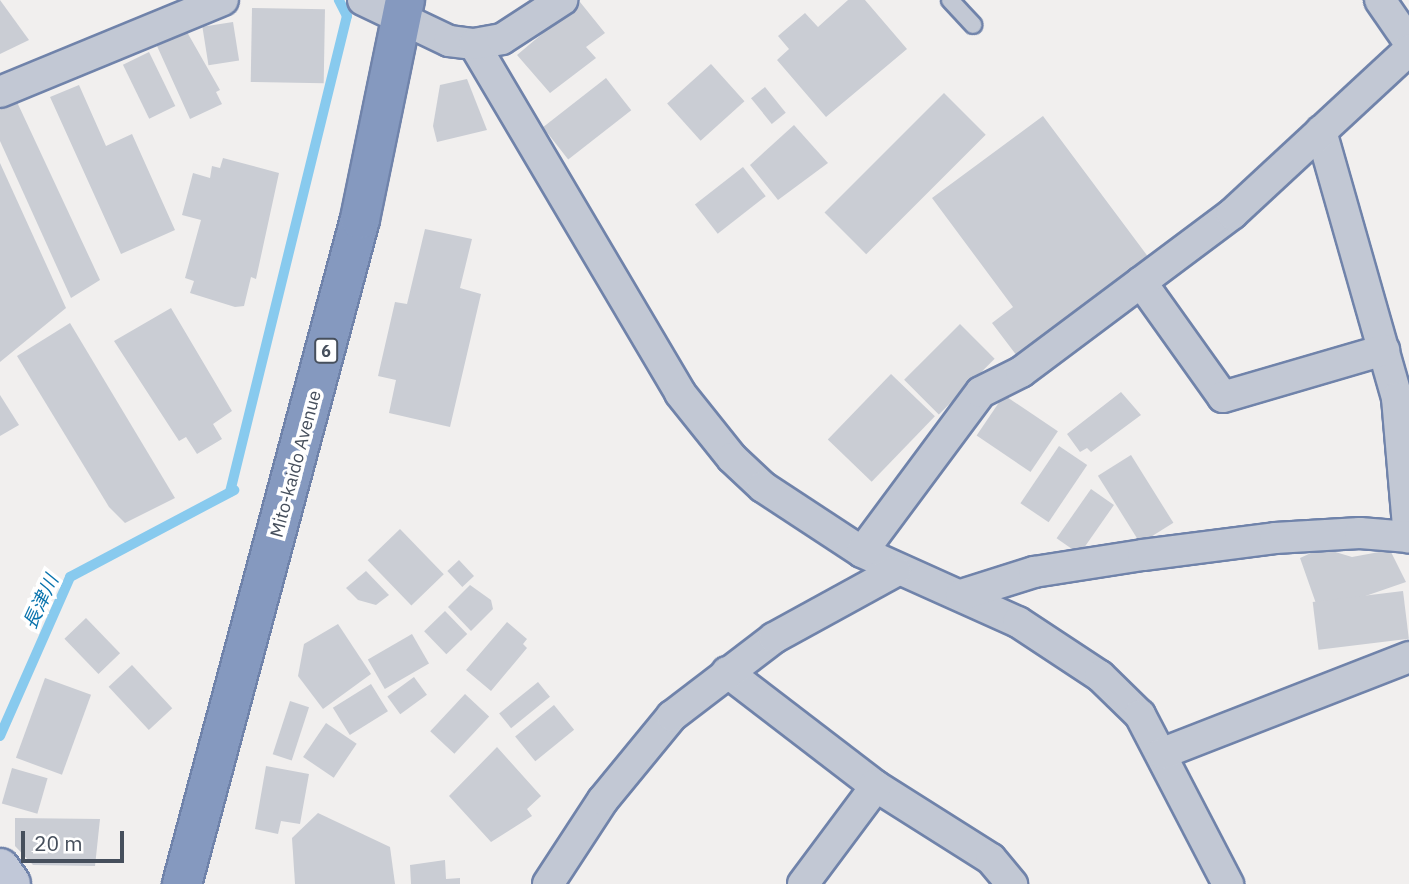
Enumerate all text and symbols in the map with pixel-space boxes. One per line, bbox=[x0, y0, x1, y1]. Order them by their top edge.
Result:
road number: 6 bbox=[314, 338, 338, 364]
street label: Mito-kaido Avenue bbox=[266, 388, 326, 540]
water label: 長津川 bbox=[19, 571, 63, 633]
scale bar bbox=[24, 818, 128, 862]
text: 20 m bbox=[34, 829, 83, 857]

